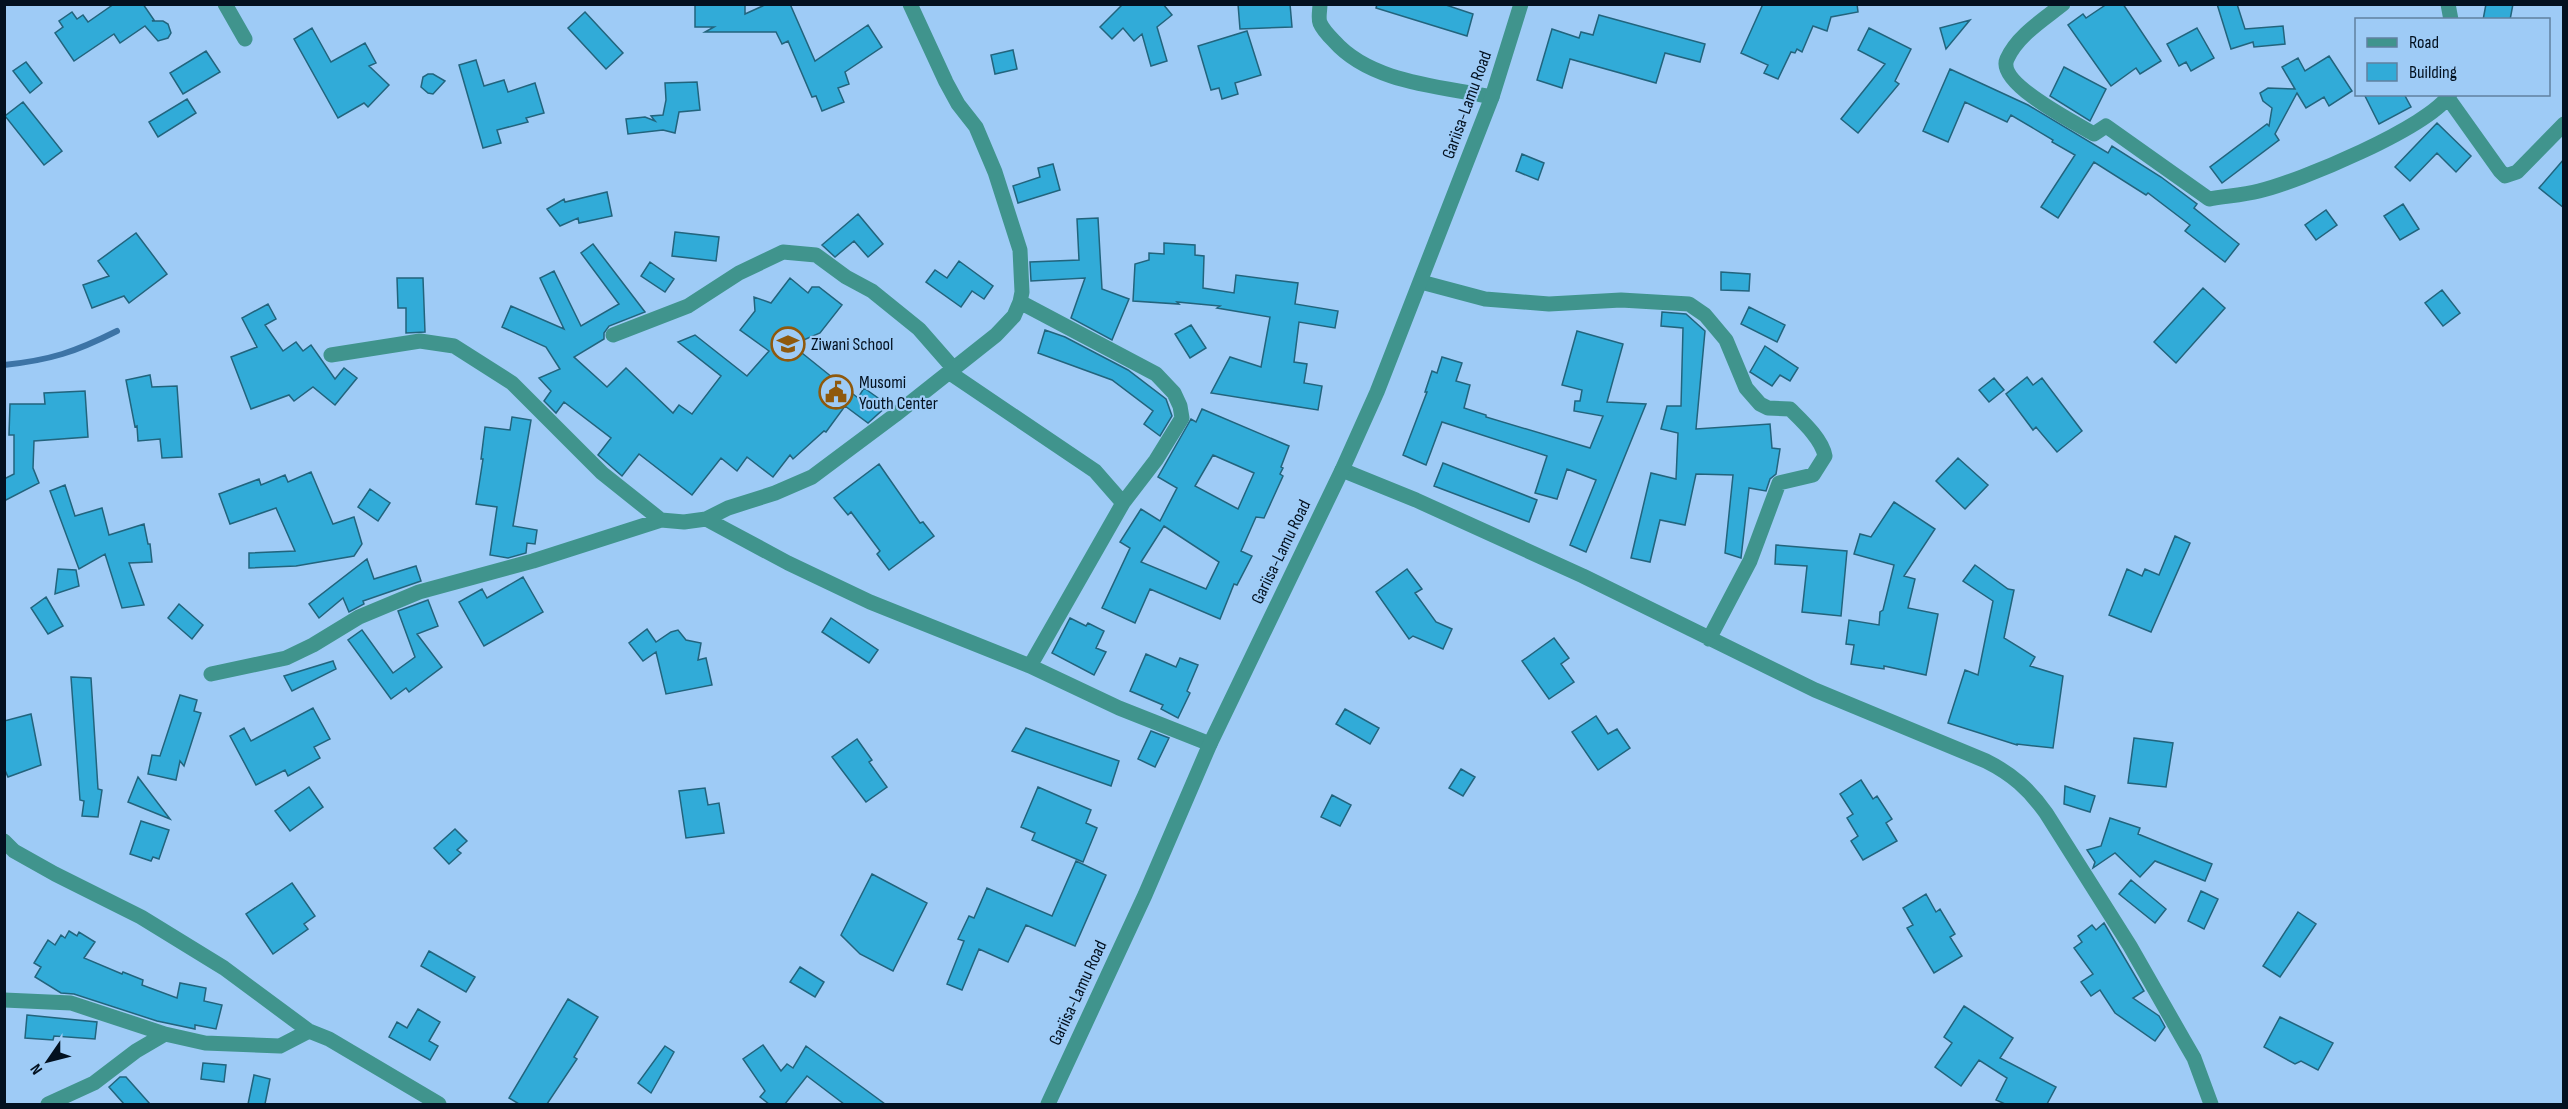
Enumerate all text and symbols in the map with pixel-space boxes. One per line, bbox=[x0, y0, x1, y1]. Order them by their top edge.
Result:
legend bbox=[2355, 18, 2550, 96]
text: Road bbox=[2409, 32, 2439, 53]
street label: Gariisa-Lamu Road bbox=[1438, 48, 1496, 162]
text: Building bbox=[2409, 62, 2457, 83]
school or university icon: Ziwani School bbox=[770, 326, 806, 362]
place label: Ziwani School bbox=[811, 334, 893, 355]
place label: Musomi Youth Center bbox=[859, 372, 938, 414]
public building icon: Musomi Youth Center bbox=[818, 374, 854, 410]
street label: Gariisa-Lamu Road bbox=[1247, 497, 1315, 607]
street label: Gariisa-Lamu Road bbox=[1045, 937, 1111, 1049]
north arrow bbox=[18, 1031, 78, 1091]
text: N bbox=[27, 1060, 47, 1078]

